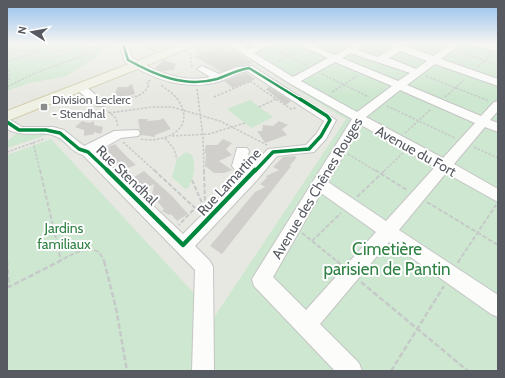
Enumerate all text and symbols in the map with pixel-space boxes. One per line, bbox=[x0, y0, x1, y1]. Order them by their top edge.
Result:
north arrow bbox=[12, 12, 52, 52]
text: N bbox=[15, 25, 30, 35]
place label: Division Leclerc - Stendhal bbox=[52, 92, 131, 121]
marker: Division Leclerc - Stendhal bbox=[39, 102, 49, 112]
street label: Avenue des Chênes Rouges bbox=[268, 114, 367, 262]
street label: Avenue du Fort bbox=[373, 121, 460, 181]
street label: Rue Stendhal bbox=[92, 141, 162, 209]
street label: Rue Lamartine bbox=[193, 144, 265, 220]
park label: Jardins familiaux bbox=[37, 219, 91, 253]
park label: Cimetière parisien de Pantin bbox=[323, 239, 451, 279]

